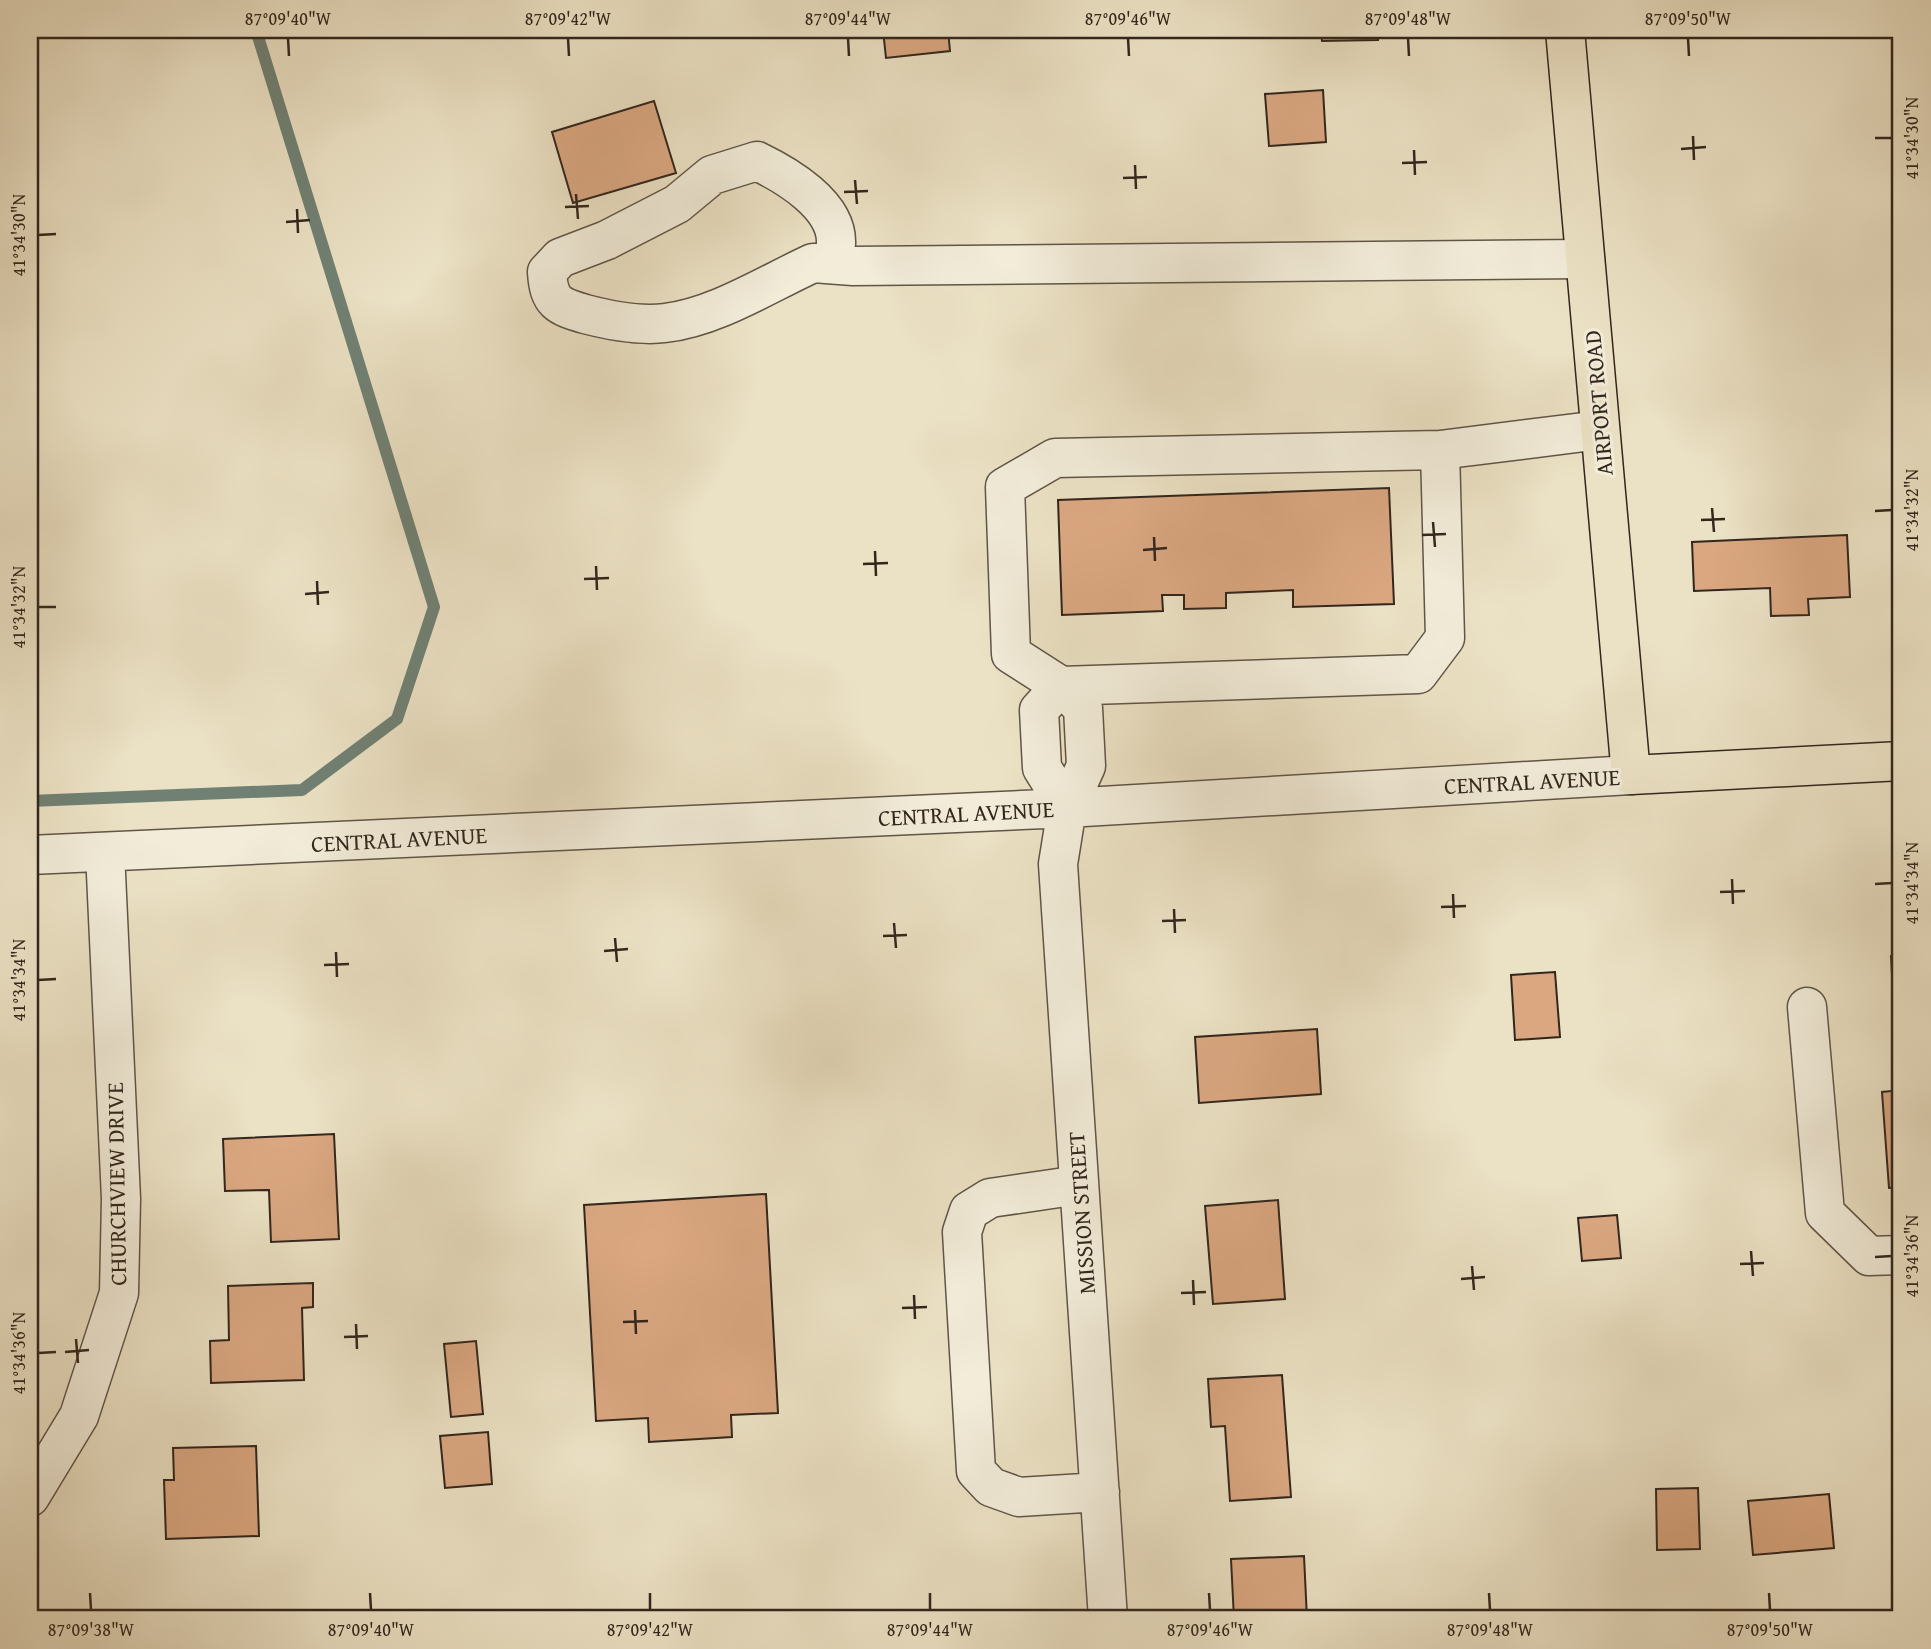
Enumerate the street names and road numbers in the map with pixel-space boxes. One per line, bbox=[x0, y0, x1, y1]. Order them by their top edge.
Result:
street label: AIRPORT ROAD bbox=[1575, 329, 1621, 477]
street label: CENTRAL AVENUE bbox=[1443, 760, 1621, 802]
street label: CENTRAL AVENUE bbox=[877, 792, 1055, 834]
street label: CENTRAL AVENUE bbox=[310, 818, 488, 860]
street label: CHURCHVIEW DRIVE bbox=[98, 1082, 134, 1286]
street label: MISSION STREET bbox=[1059, 1130, 1103, 1295]

